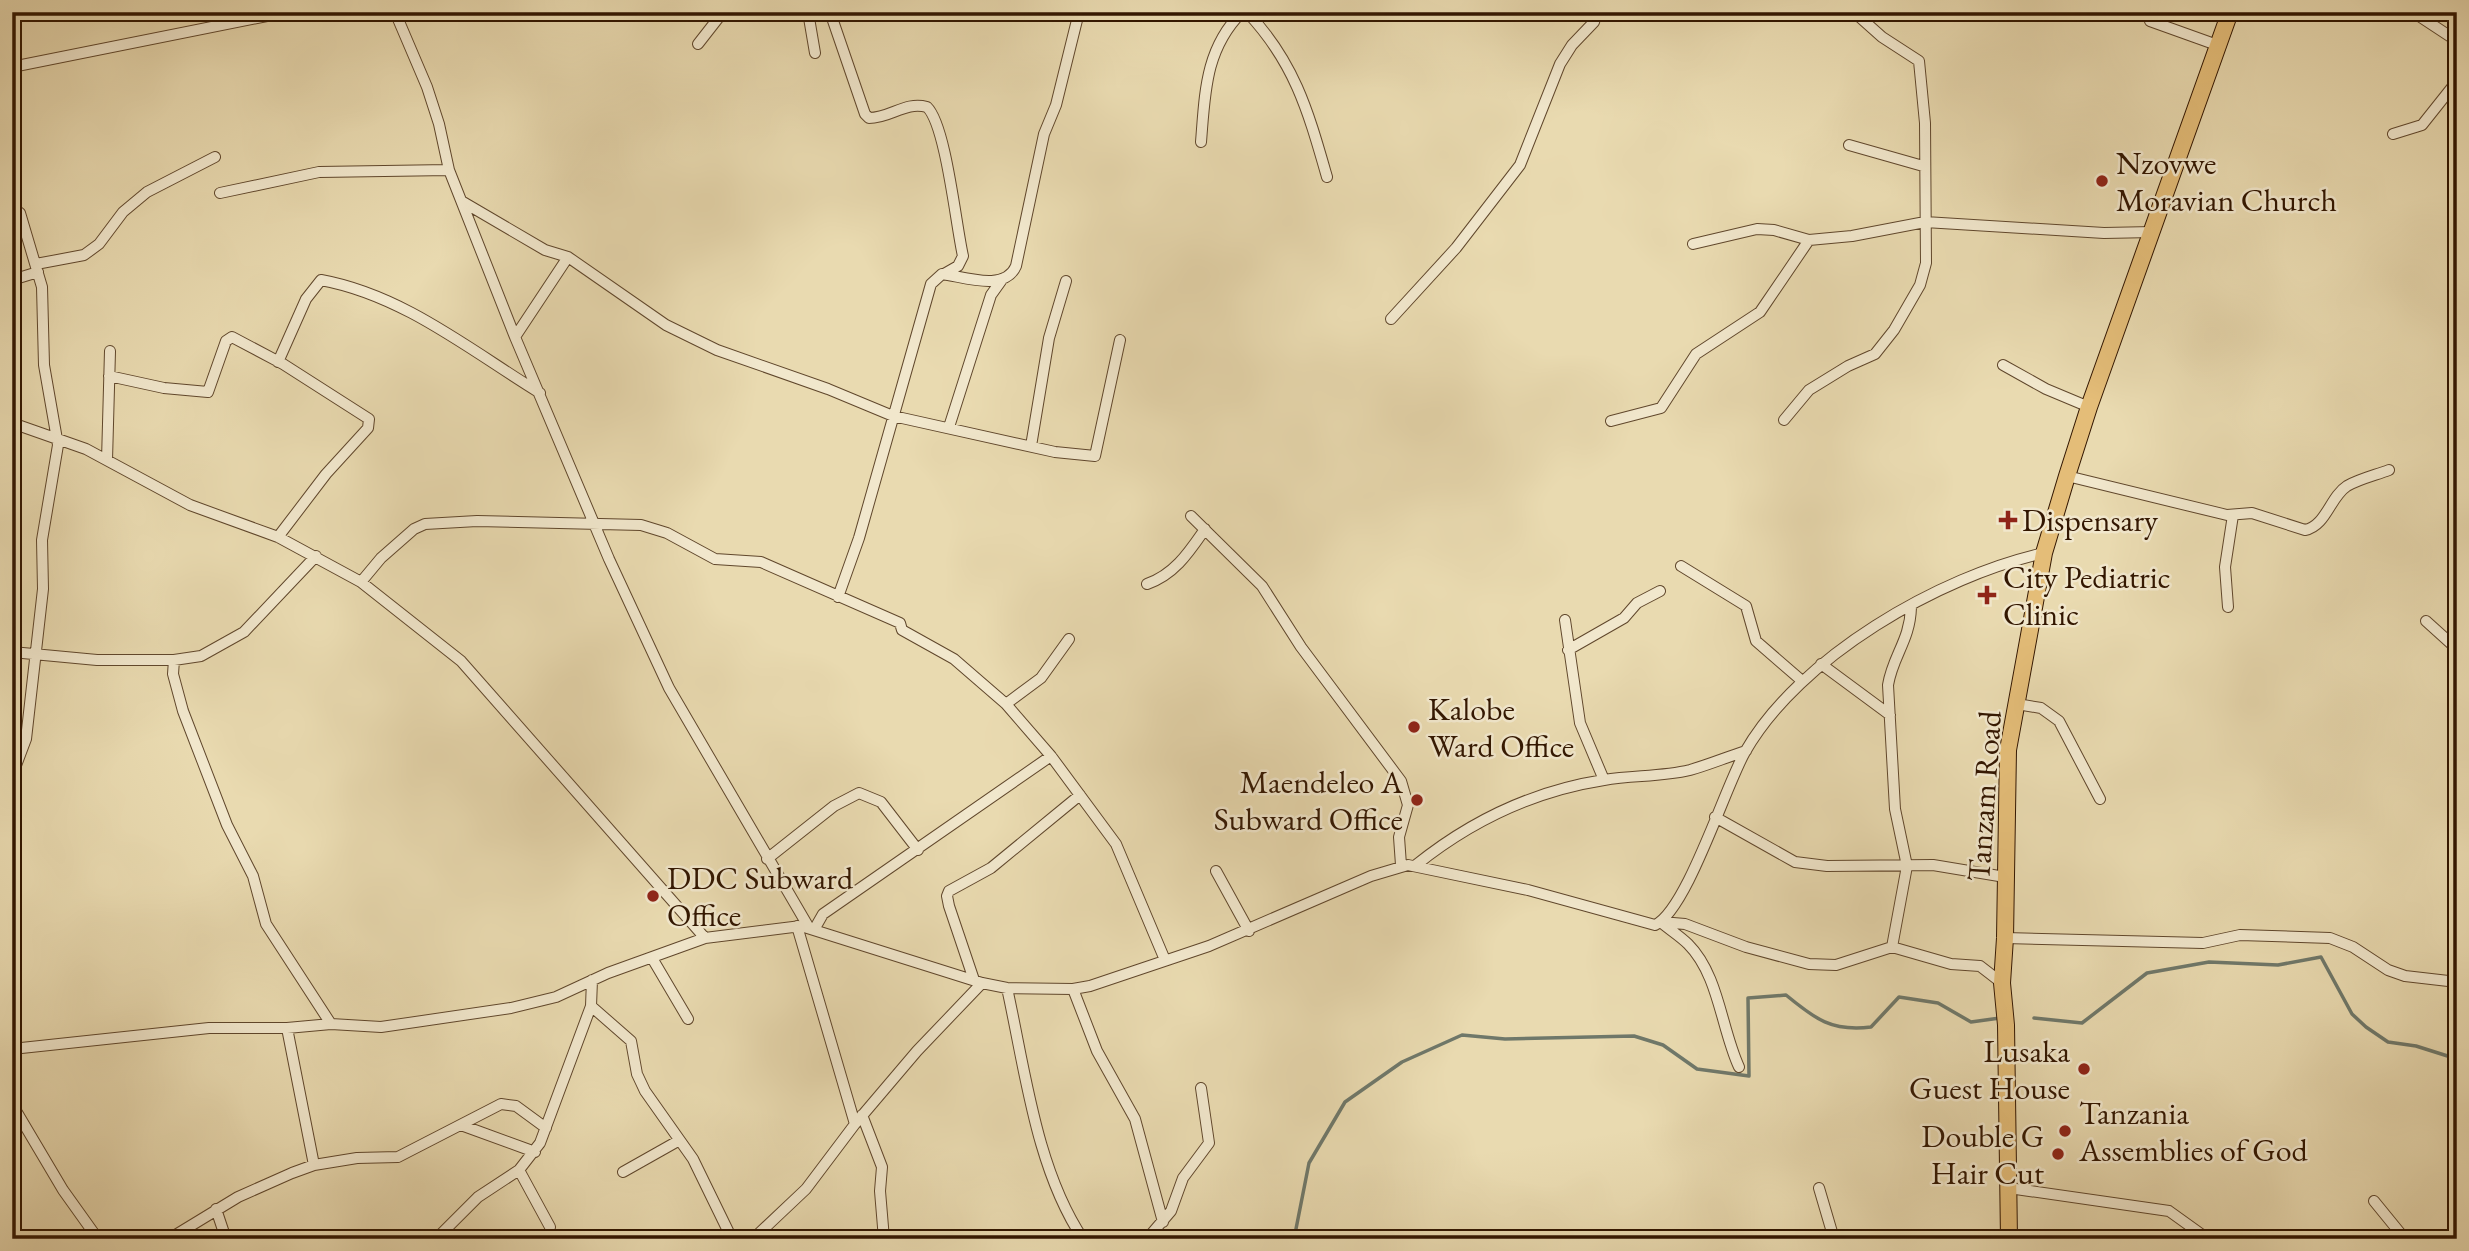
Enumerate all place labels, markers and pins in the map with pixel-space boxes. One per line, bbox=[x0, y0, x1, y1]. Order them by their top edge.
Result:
place label: Nzovwe Moravian Church bbox=[2116, 142, 2337, 221]
marker: Nzovwe Moravian Church bbox=[2094, 173, 2110, 189]
place label: Dispensary bbox=[2022, 499, 2159, 541]
marker: Dispensary bbox=[2000, 512, 2016, 528]
place label: City Pediatric Clinic bbox=[2003, 556, 2171, 635]
marker: City Pediatric Clinic bbox=[1977, 585, 1997, 605]
place label: Kalobe Ward Office bbox=[1428, 688, 1574, 767]
marker: Kalobe Ward Office bbox=[1406, 719, 1422, 735]
place label: Maendeleo A Subward Office bbox=[1214, 761, 1404, 840]
marker: Maendeleo A Subward Office bbox=[1409, 792, 1425, 808]
place label: DDC Subward Office bbox=[667, 857, 854, 936]
marker: DDC Subward Office bbox=[645, 888, 661, 904]
place label: Lusaka Guest House bbox=[1909, 1030, 2070, 1109]
marker: Lusaka Guest House bbox=[2076, 1061, 2092, 1077]
place label: Tanzania Assemblies of God bbox=[2078, 1092, 2309, 1171]
place label: Double G Hair Cut bbox=[1921, 1115, 2044, 1194]
marker: Tanzania Assemblies of God bbox=[2057, 1123, 2073, 1139]
marker: Double G Hair Cut bbox=[2050, 1146, 2066, 1162]

